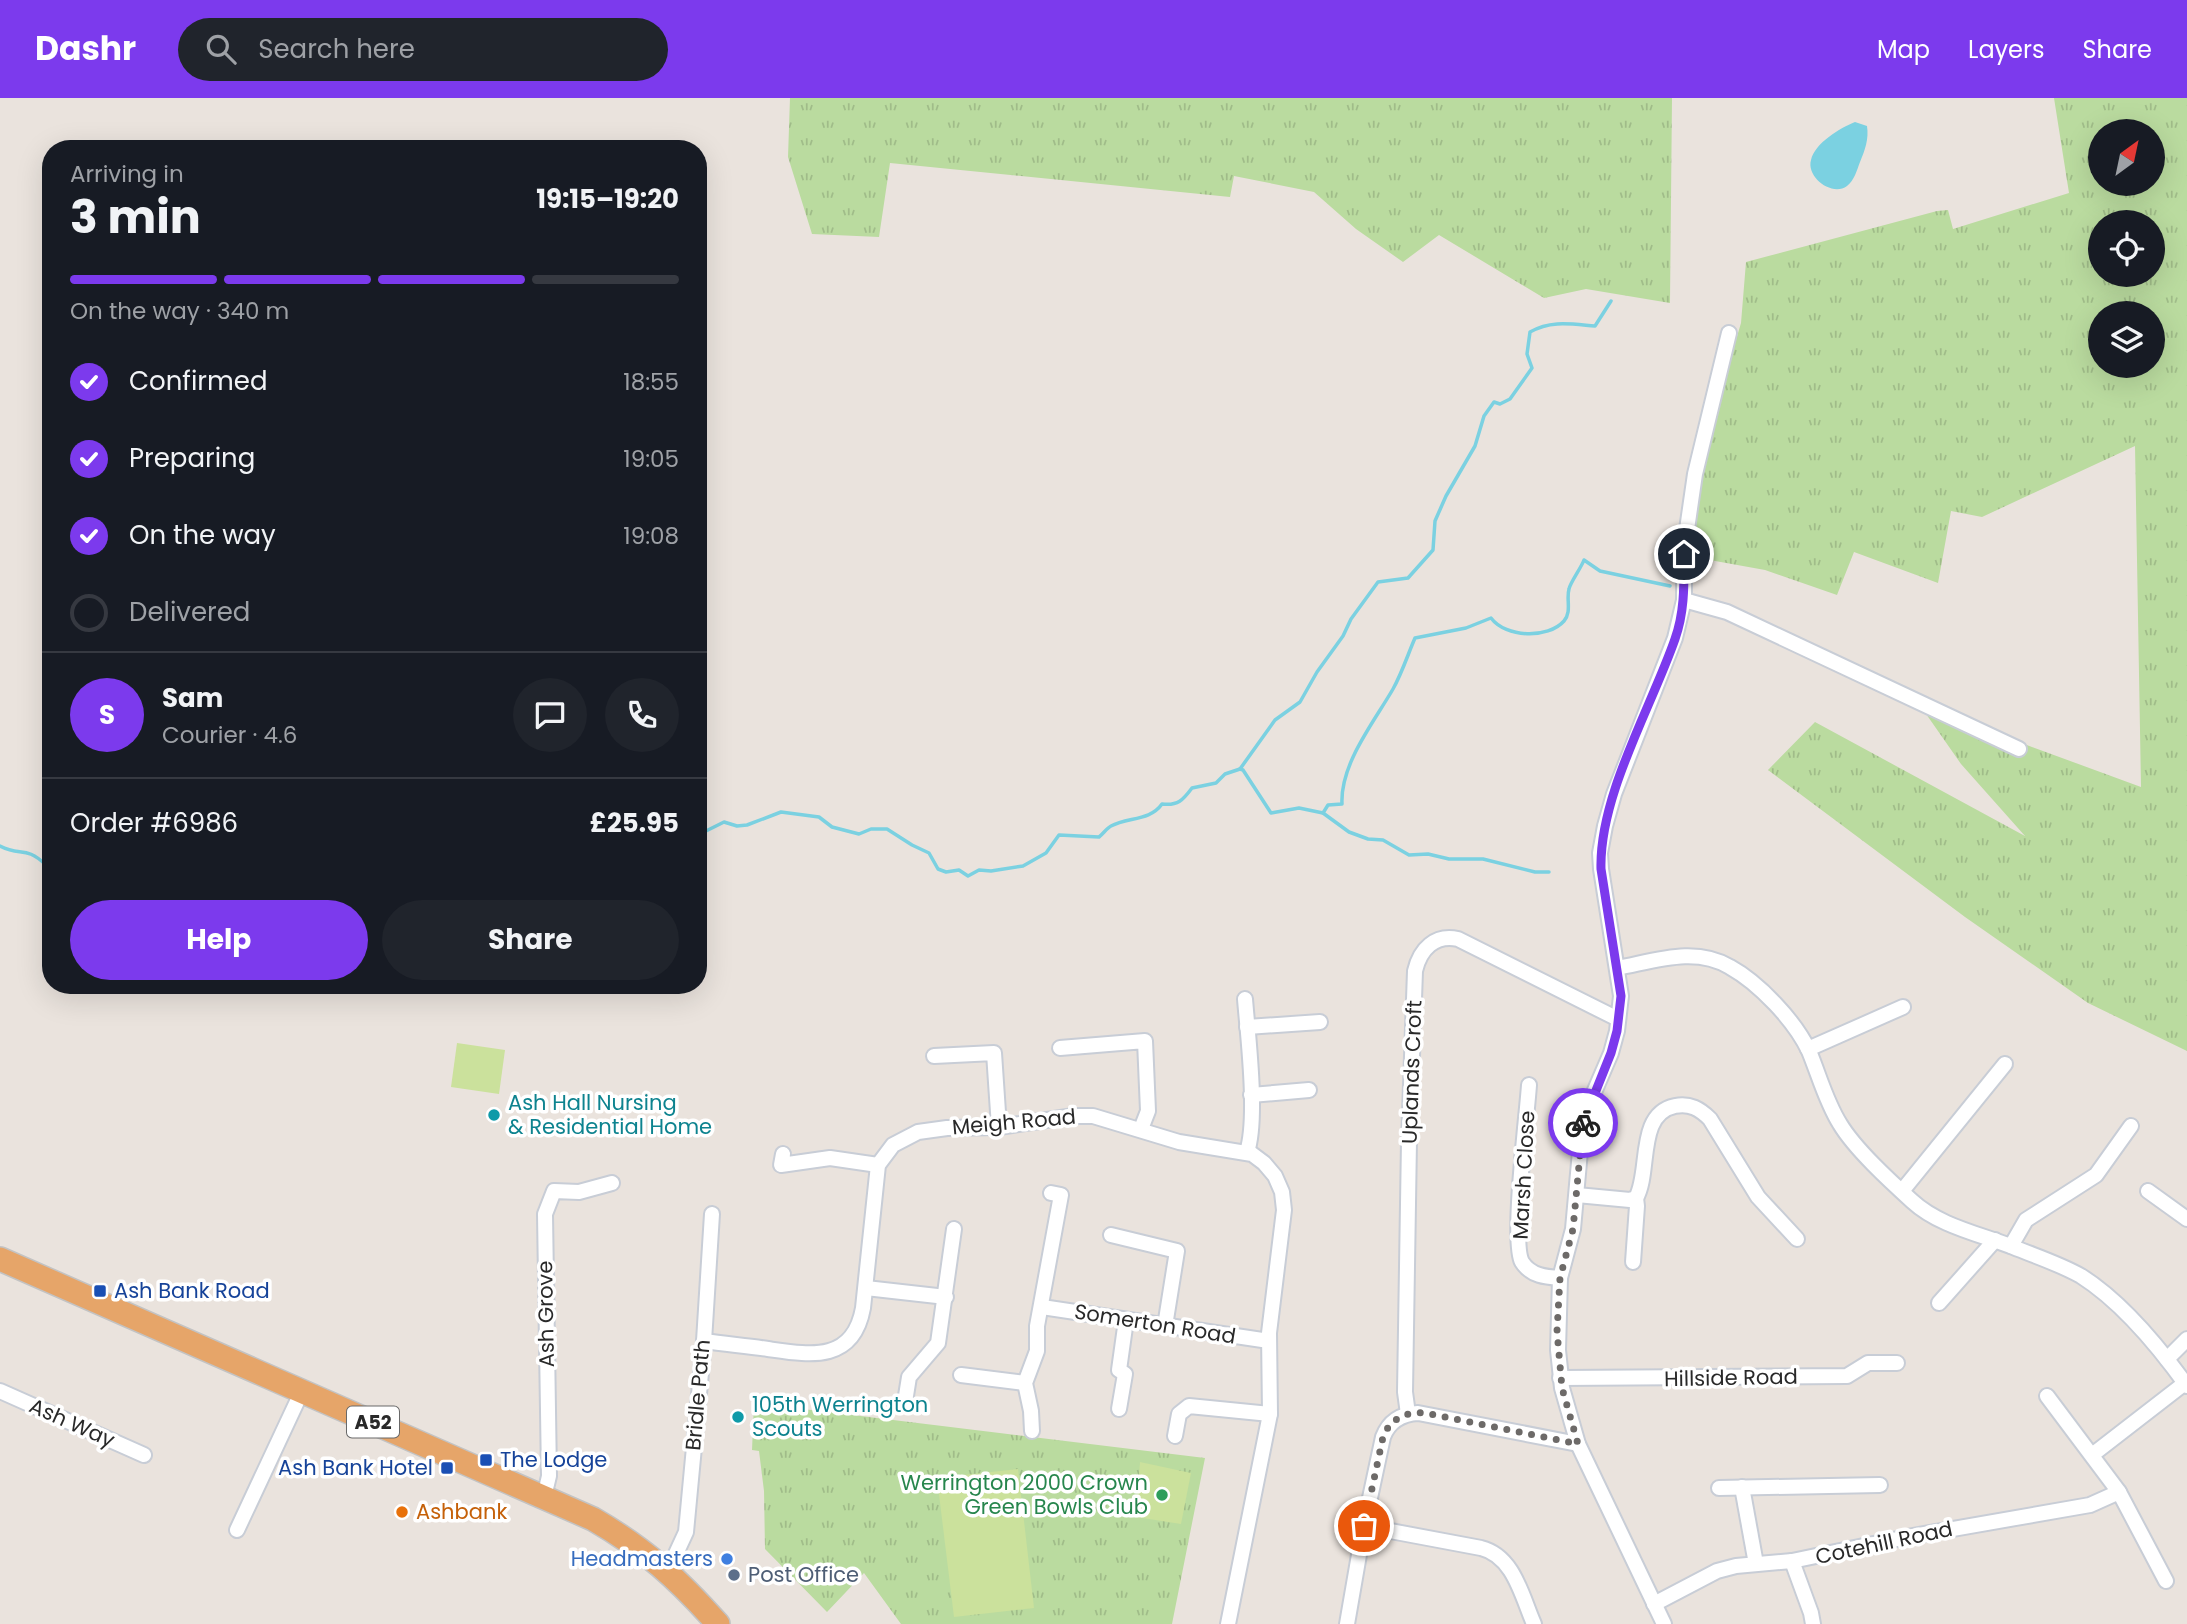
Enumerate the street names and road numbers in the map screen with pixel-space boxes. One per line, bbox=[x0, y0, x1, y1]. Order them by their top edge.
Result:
street label: Uplands Croft bbox=[1394, 1000, 1429, 1144]
street label: Meigh Road bbox=[951, 1102, 1077, 1141]
street label: Marsh Close bbox=[1506, 1110, 1541, 1240]
street label: Ash Grove bbox=[530, 1260, 561, 1368]
street label: Somerton Road bbox=[1072, 1296, 1238, 1351]
street label: Bridle Path bbox=[678, 1338, 717, 1452]
street label: Hillside Road bbox=[1664, 1362, 1798, 1393]
street label: Ash Way bbox=[25, 1391, 120, 1454]
road number: A52 bbox=[347, 1406, 399, 1438]
street label: Cotehill Road bbox=[1813, 1514, 1955, 1571]

